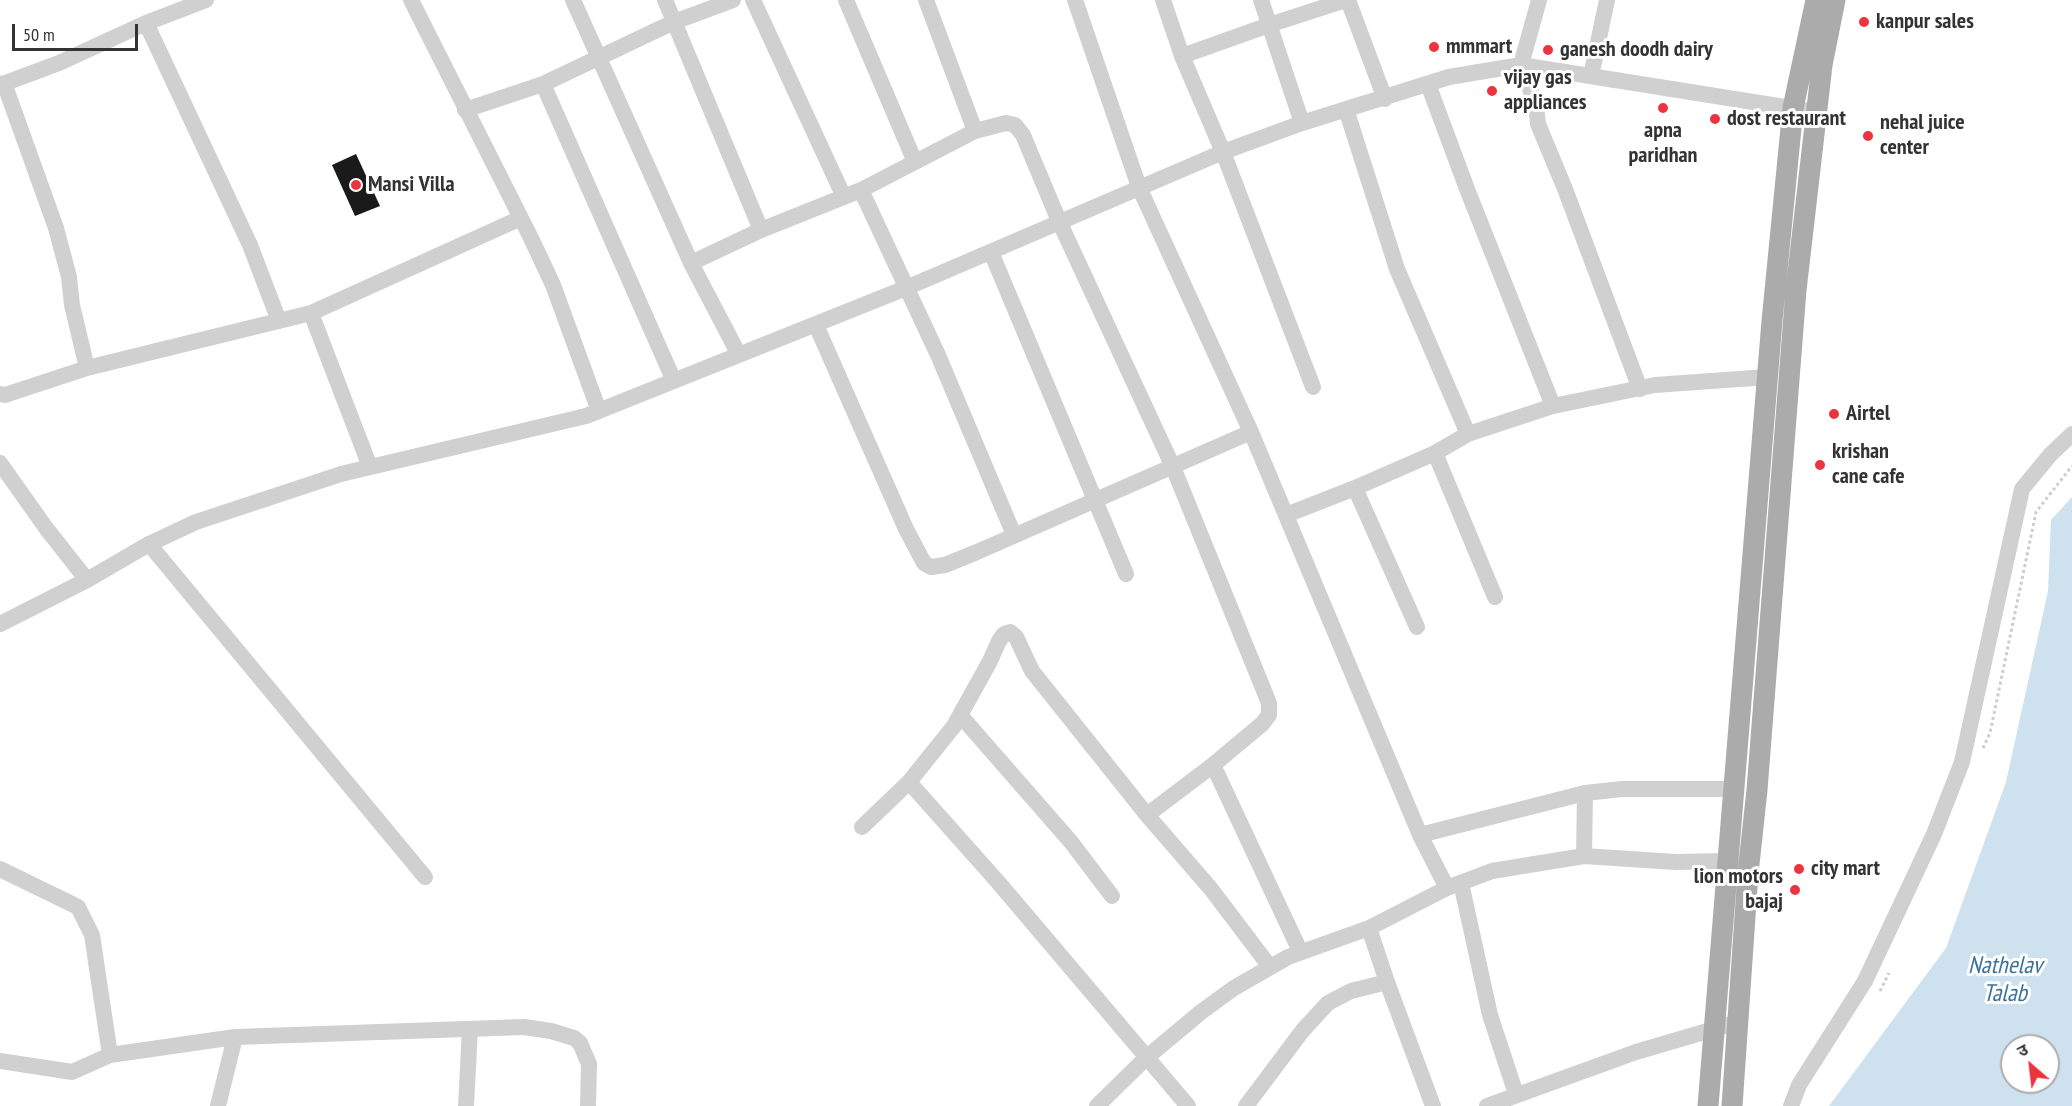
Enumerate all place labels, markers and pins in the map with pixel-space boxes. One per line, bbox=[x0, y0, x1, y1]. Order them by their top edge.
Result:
place label: kanpur sales bbox=[1876, 9, 1974, 35]
marker: kanpur sales bbox=[1857, 15, 1871, 29]
place label: mmmart bbox=[1446, 34, 1512, 60]
place label: ganesh doodh dairy bbox=[1560, 37, 1713, 63]
marker: mmmart bbox=[1427, 40, 1441, 54]
marker: ganesh doodh dairy bbox=[1541, 43, 1555, 57]
place label: vijay gas appliances bbox=[1504, 65, 1587, 116]
marker: vijay gas appliances bbox=[1485, 84, 1499, 98]
marker: apna paridhan bbox=[1656, 101, 1670, 115]
place label: dost restaurant bbox=[1727, 106, 1846, 132]
place label: nehal juice center bbox=[1880, 110, 1965, 162]
marker: dost restaurant bbox=[1708, 112, 1722, 126]
place label: apna paridhan bbox=[1629, 118, 1697, 170]
marker: nehal juice center bbox=[1861, 129, 1875, 143]
place label: Mansi Villa bbox=[368, 172, 455, 198]
marker: Mansi Villa bbox=[349, 178, 363, 192]
place label: Airtel bbox=[1846, 401, 1890, 427]
marker: Airtel bbox=[1827, 407, 1841, 421]
place label: krishan cane cafe bbox=[1832, 439, 1905, 490]
marker: krishan cane cafe bbox=[1813, 458, 1827, 472]
place label: city mart bbox=[1811, 856, 1880, 882]
marker: city mart bbox=[1792, 862, 1806, 876]
place label: lion motors bajaj bbox=[1694, 864, 1783, 915]
marker: lion motors bajaj bbox=[1788, 883, 1802, 897]

